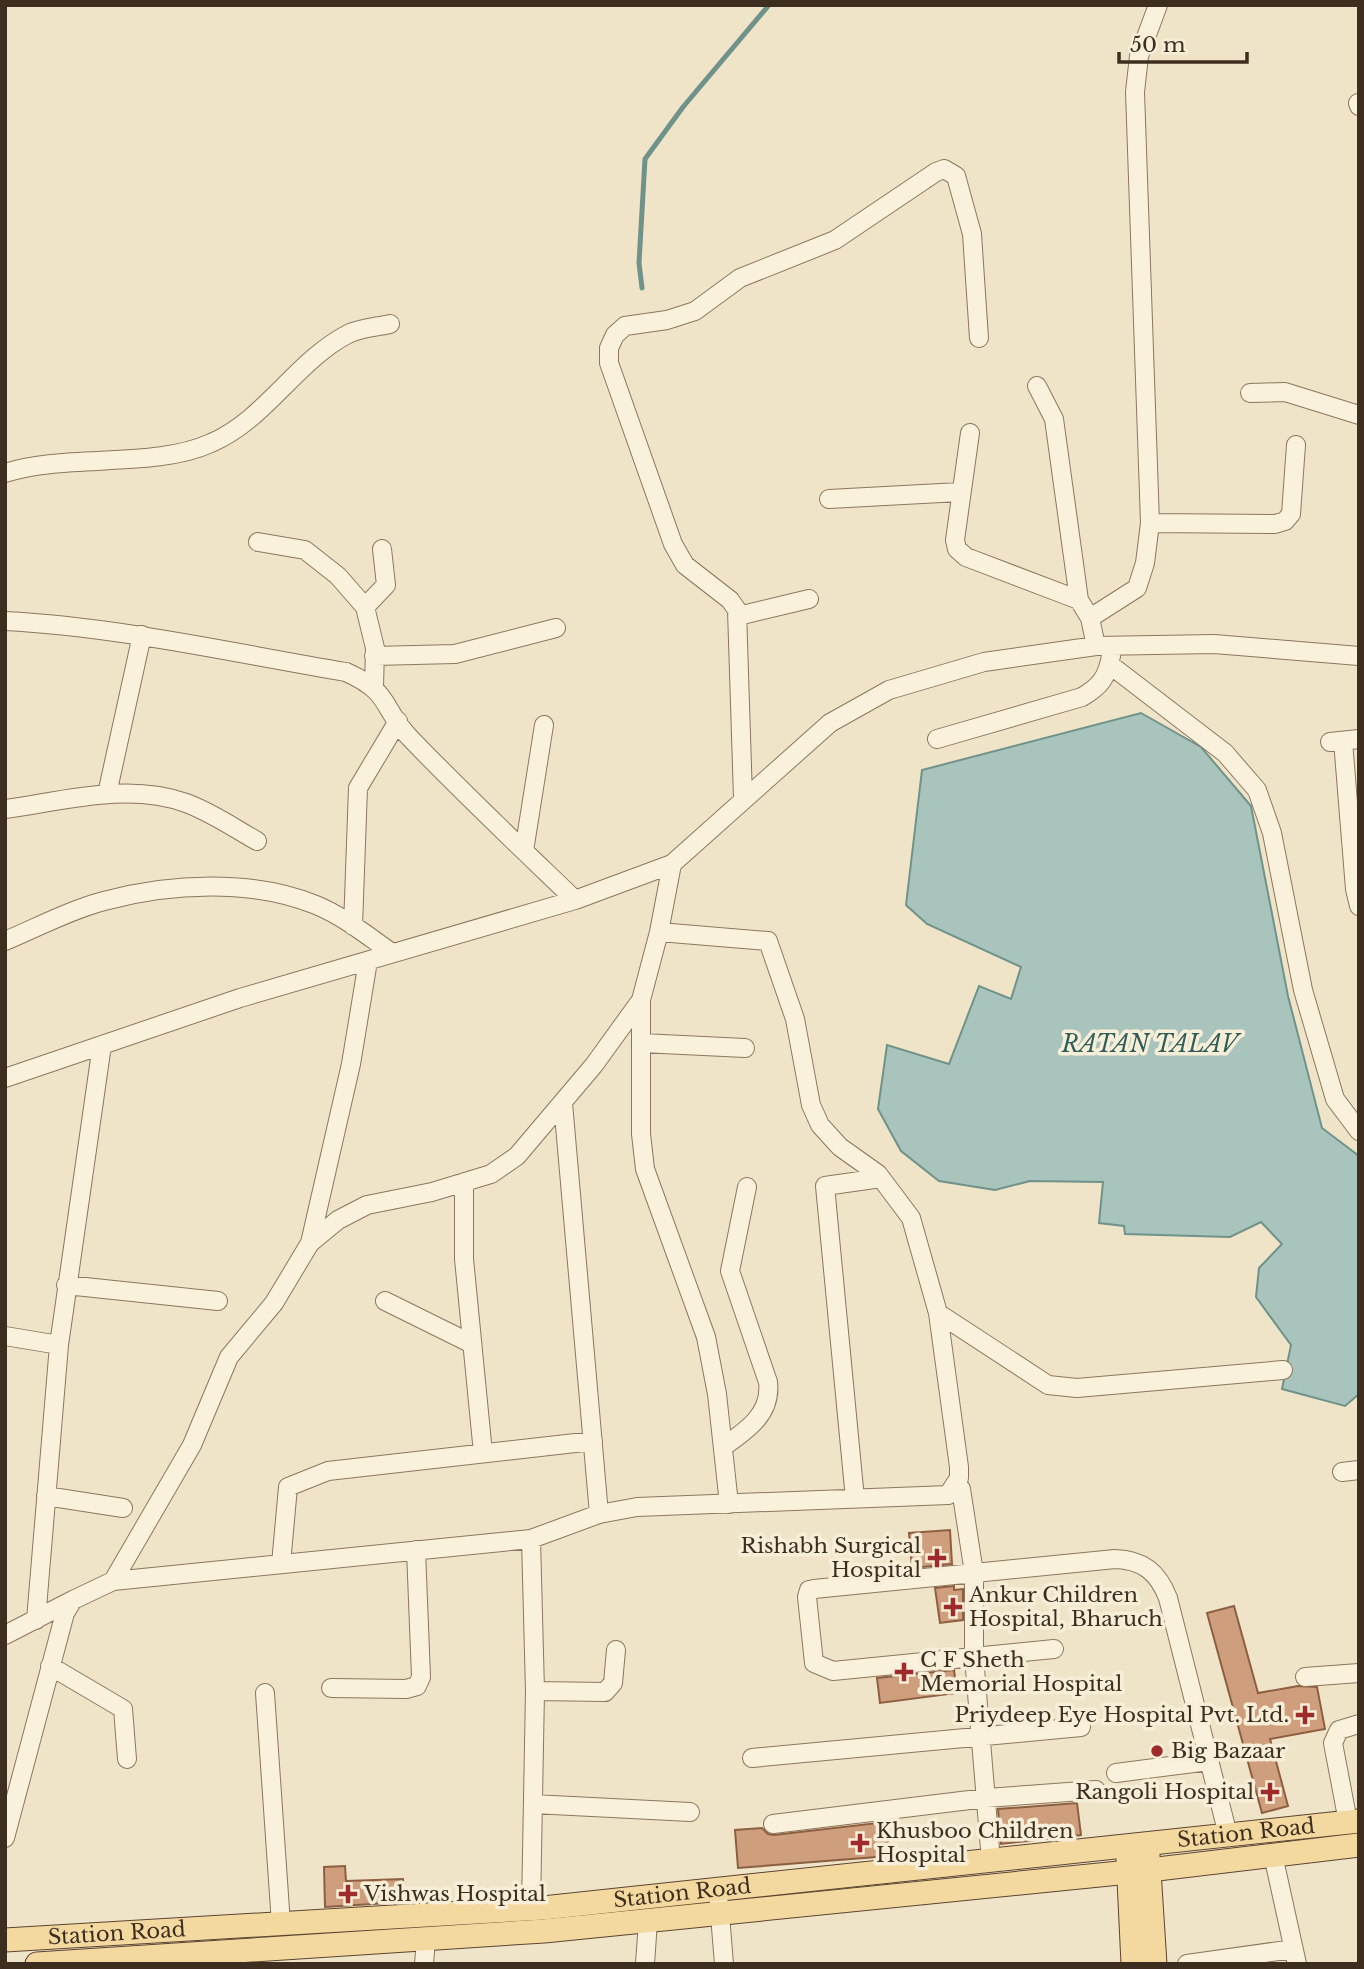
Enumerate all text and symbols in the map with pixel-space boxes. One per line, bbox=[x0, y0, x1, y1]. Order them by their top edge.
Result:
scale bar bbox=[1119, 21, 1247, 65]
text: 50 m bbox=[1130, 32, 1186, 58]
water label: RATAN TALAV bbox=[1061, 1030, 1242, 1058]
place label: Rishabh Surgical Hospital bbox=[740, 1533, 921, 1583]
marker: Rishabh Surgical Hospital bbox=[927, 1548, 947, 1568]
place label: Ankur Children Hospital, Bharuch bbox=[968, 1582, 1163, 1632]
marker: Ankur Children Hospital, Bharuch bbox=[943, 1597, 963, 1617]
place label: C F Sheth Memorial Hospital bbox=[920, 1647, 1122, 1697]
marker: C F Sheth Memorial Hospital bbox=[894, 1662, 914, 1682]
place label: Priydeep Eye Hospital Pvt. Ltd. bbox=[954, 1702, 1289, 1728]
marker: Priydeep Eye Hospital Pvt. Ltd. bbox=[1295, 1705, 1315, 1725]
place label: Big Bazaar bbox=[1171, 1738, 1285, 1764]
marker: Big Bazaar bbox=[1149, 1743, 1165, 1759]
place label: Rangoli Hospital bbox=[1075, 1779, 1254, 1805]
marker: Rangoli Hospital bbox=[1260, 1782, 1280, 1802]
street label: Station Road bbox=[1176, 1813, 1316, 1853]
place label: Khusboo Children Hospital bbox=[876, 1818, 1073, 1868]
marker: Khusboo Children Hospital bbox=[850, 1833, 870, 1853]
street label: Station Road bbox=[612, 1873, 752, 1913]
place label: Vishwas Hospital bbox=[363, 1881, 546, 1907]
marker: Vishwas Hospital bbox=[338, 1884, 358, 1904]
street label: Station Road bbox=[47, 1916, 187, 1950]

